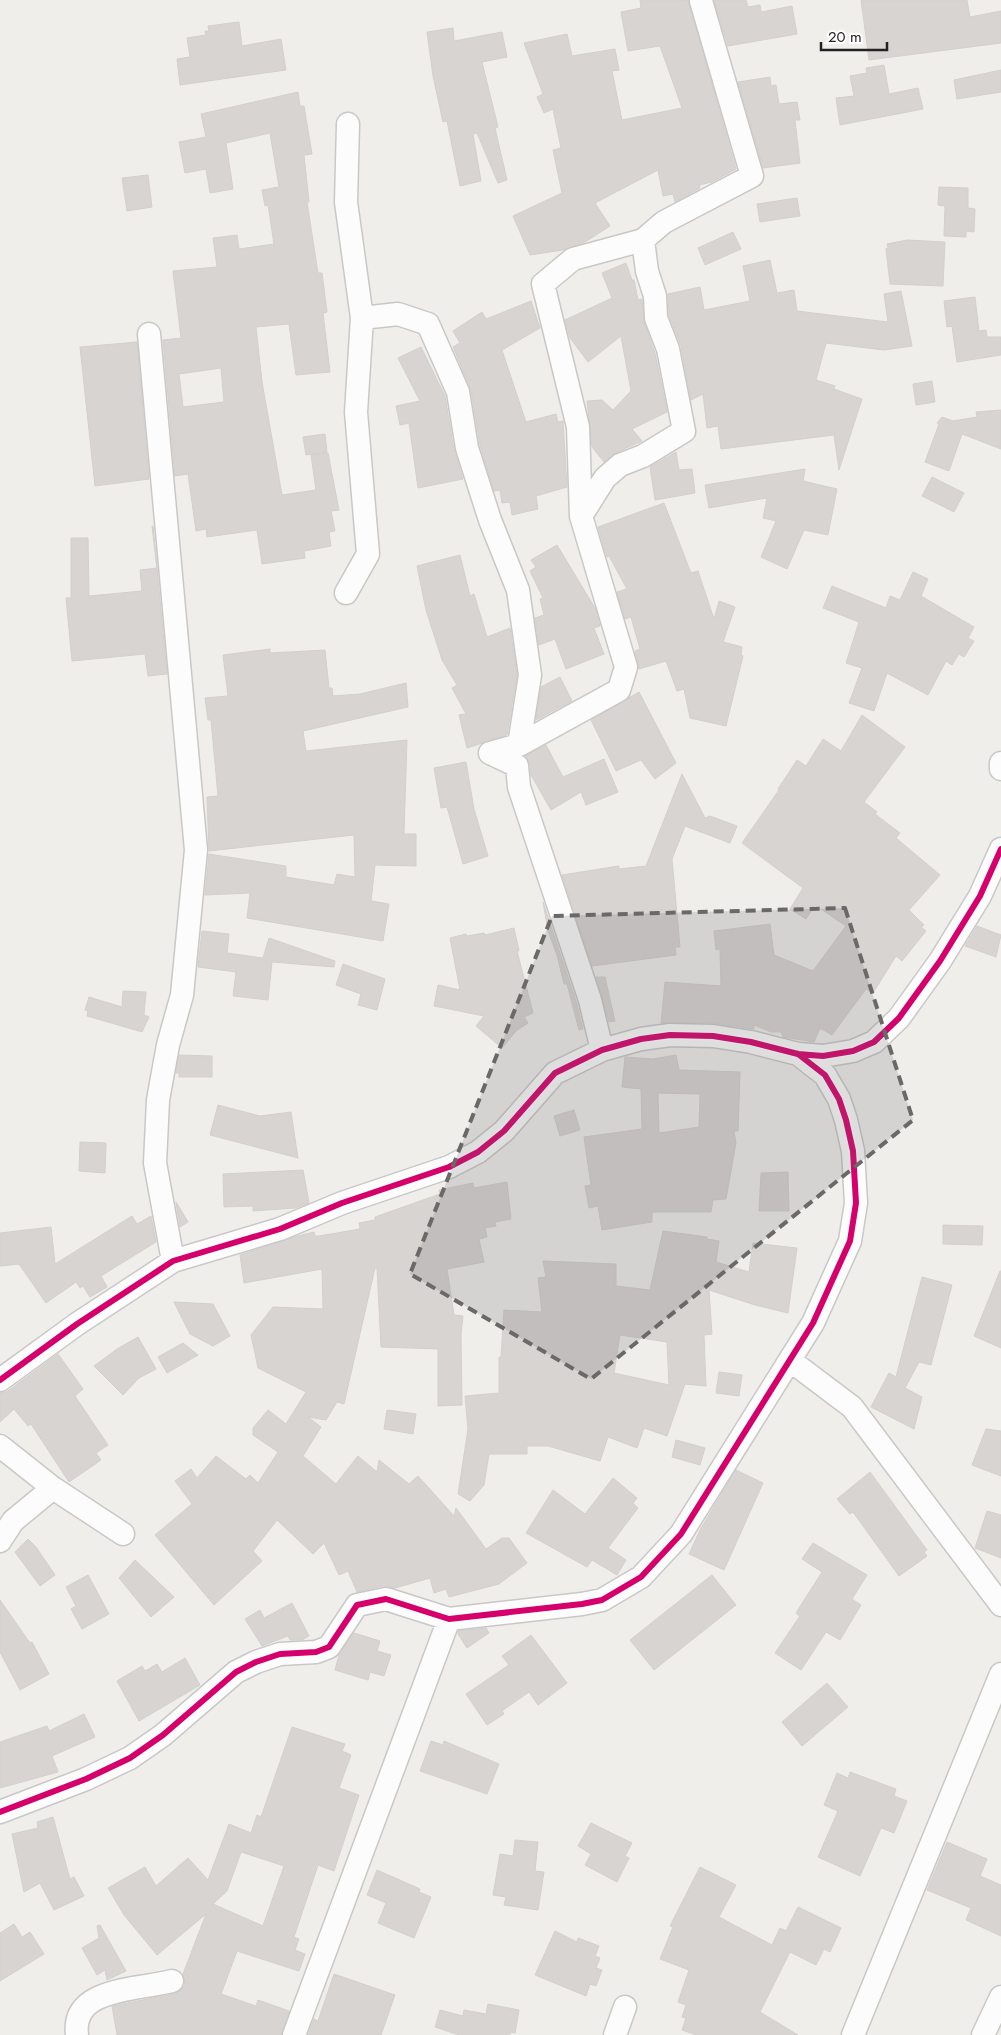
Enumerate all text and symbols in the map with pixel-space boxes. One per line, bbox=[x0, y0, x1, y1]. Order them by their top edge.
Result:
scale bar bbox=[821, 20, 887, 52]
text: 20 m bbox=[828, 26, 862, 48]

